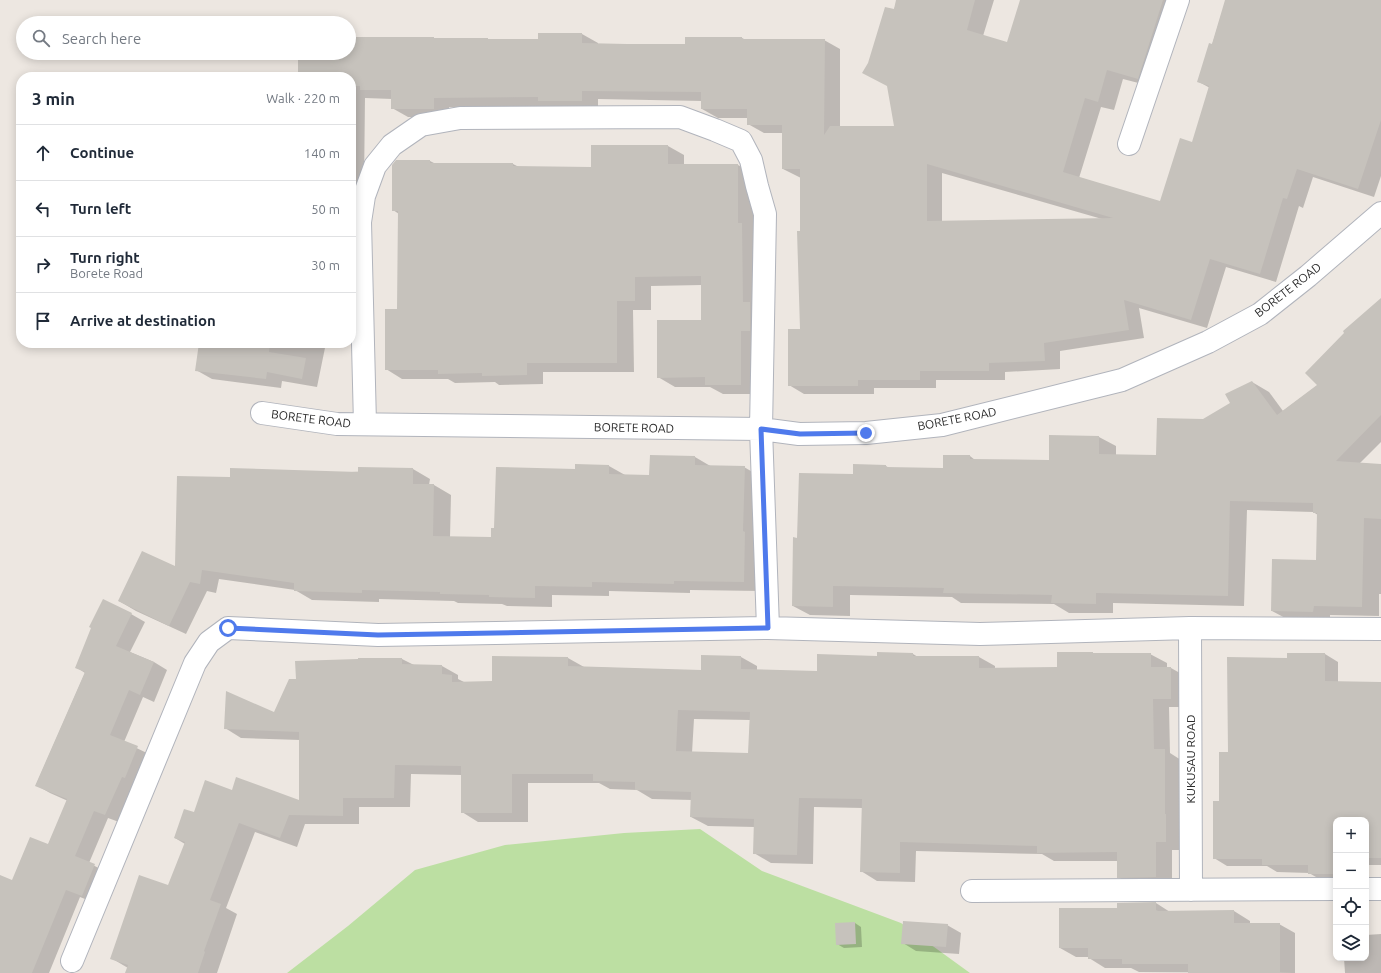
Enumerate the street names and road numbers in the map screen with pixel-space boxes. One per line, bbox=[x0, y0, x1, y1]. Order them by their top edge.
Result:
street label: BORETE ROAD bbox=[1252, 260, 1323, 319]
street label: BORETE ROAD bbox=[916, 404, 998, 433]
street label: BORETE ROAD bbox=[270, 407, 352, 430]
street label: BORETE ROAD bbox=[594, 420, 674, 435]
street label: KUKUSAU ROAD bbox=[1184, 715, 1197, 803]

